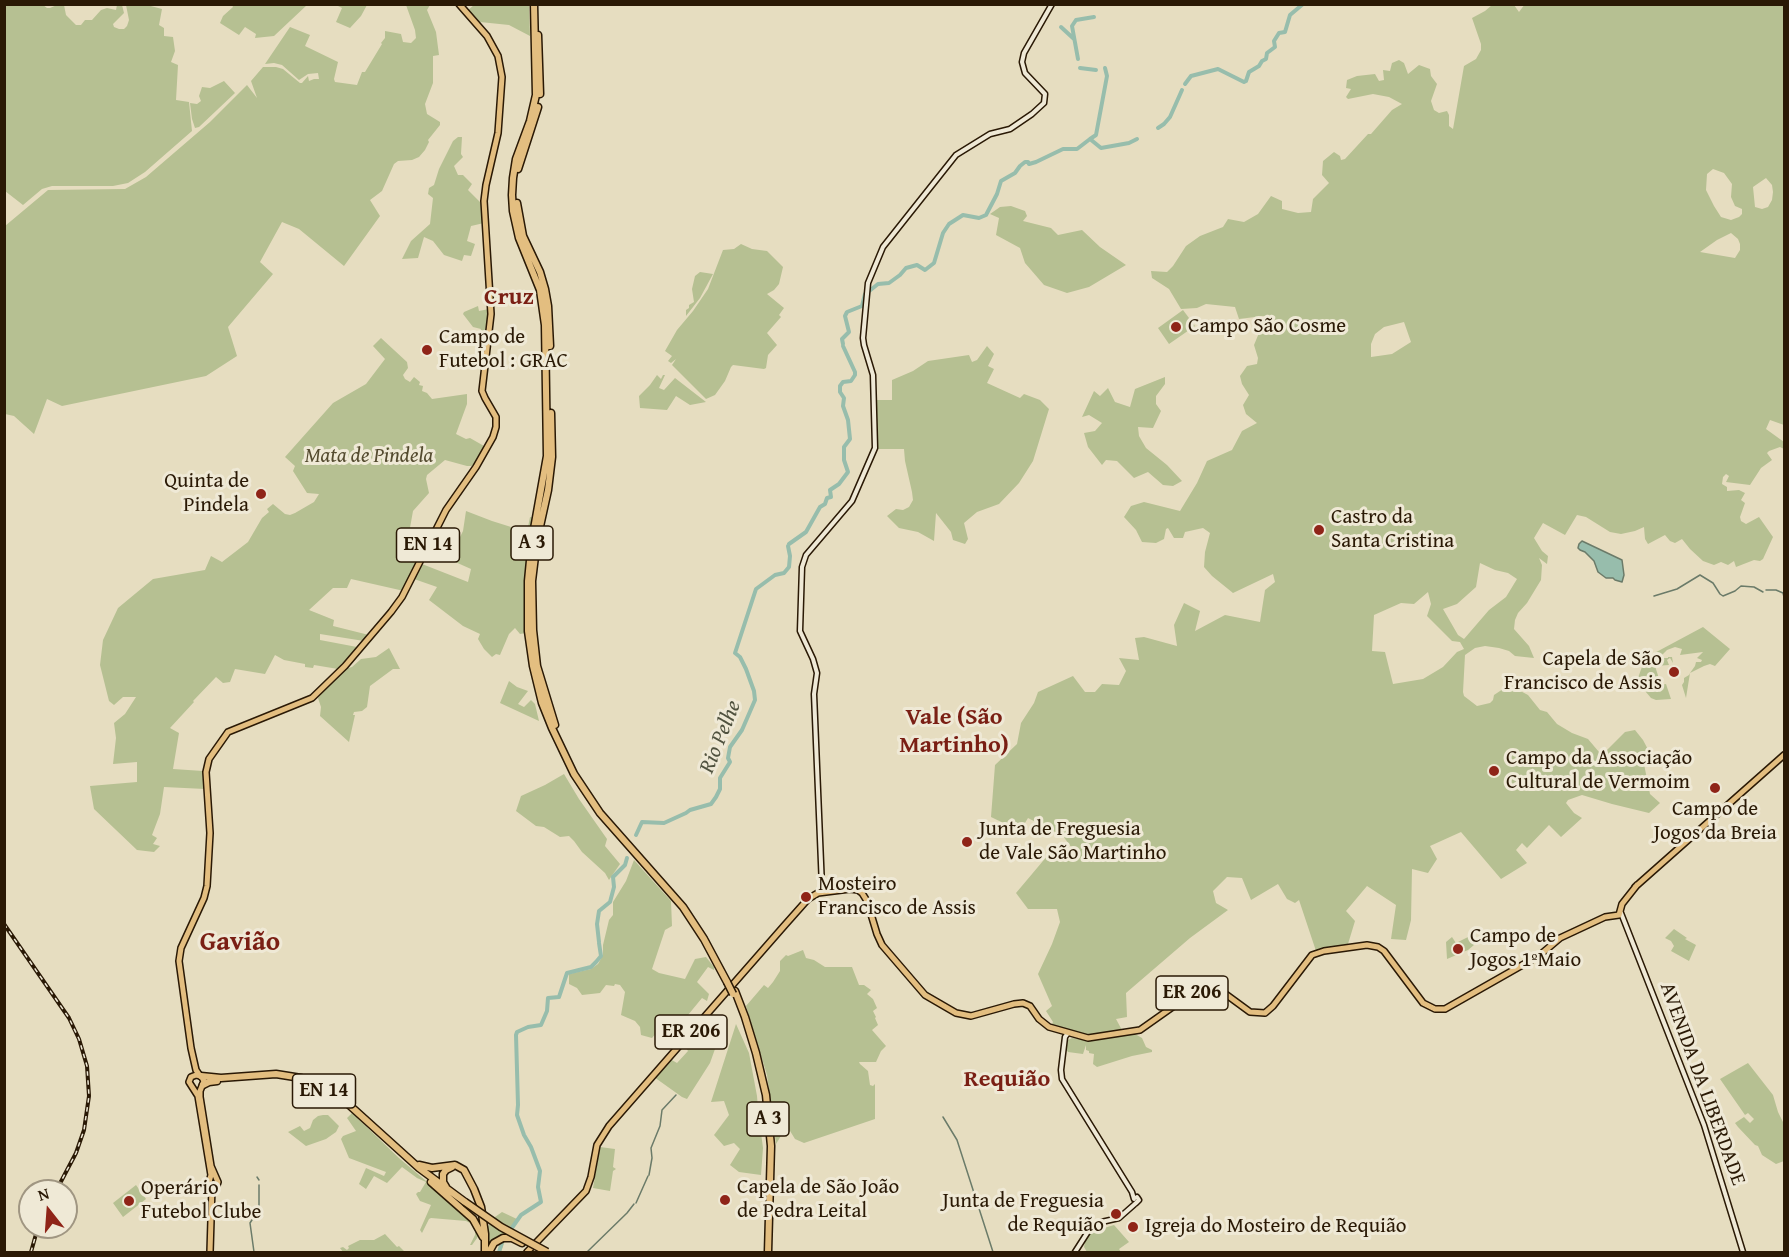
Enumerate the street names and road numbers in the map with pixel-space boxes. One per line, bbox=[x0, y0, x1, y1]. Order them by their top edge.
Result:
road number: A 3 bbox=[511, 526, 553, 560]
road number: EN 14 bbox=[396, 528, 460, 562]
road number: ER 206 bbox=[1156, 976, 1228, 1010]
street label: AVENIDA DA LIBERDADE bbox=[1654, 979, 1750, 1189]
road number: ER 206 bbox=[655, 1015, 727, 1049]
road number: EN 14 bbox=[292, 1074, 356, 1108]
road number: A 3 bbox=[747, 1102, 789, 1136]

